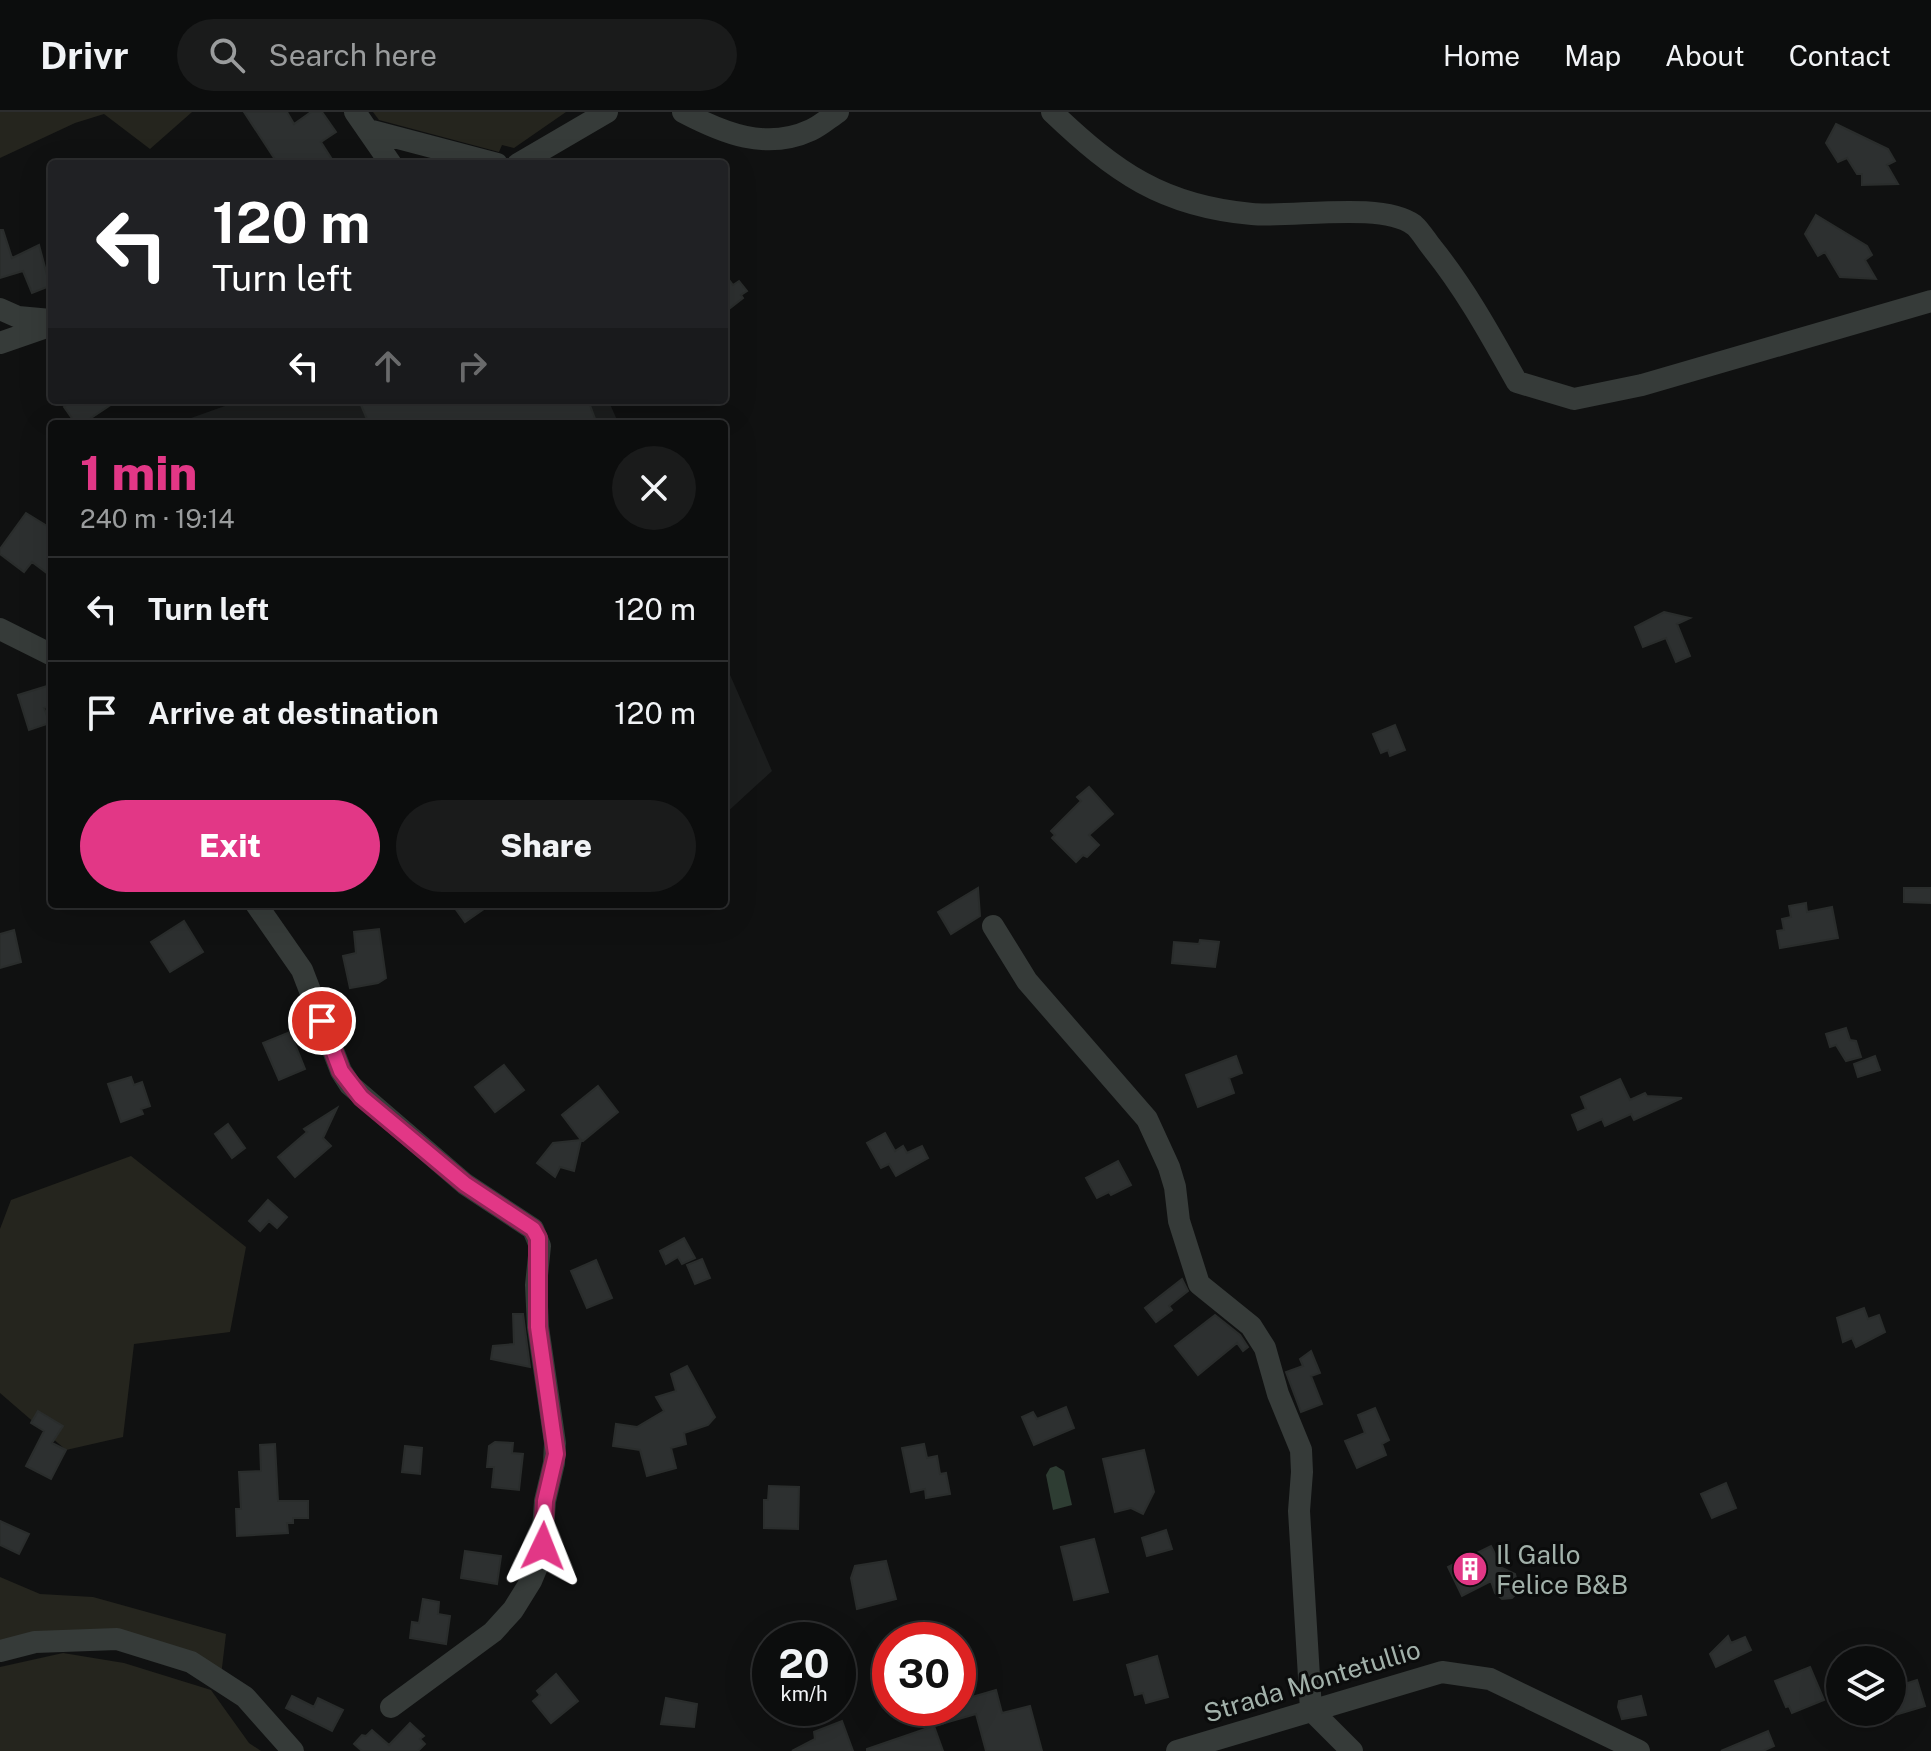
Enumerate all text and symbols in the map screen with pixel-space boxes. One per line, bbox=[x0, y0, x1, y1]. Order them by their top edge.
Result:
search box bbox=[177, 19, 737, 91]
text: Drivr bbox=[40, 33, 129, 78]
icon: search bbox=[205, 33, 249, 77]
text: Search here bbox=[269, 37, 437, 73]
text: Home bbox=[1443, 39, 1520, 72]
text: Map bbox=[1564, 39, 1621, 72]
text: About bbox=[1665, 39, 1745, 72]
text: Contact bbox=[1789, 39, 1891, 72]
text: 120 m bbox=[212, 190, 370, 256]
icon: left bbox=[80, 192, 184, 296]
text: Turn left bbox=[212, 257, 353, 299]
icon: left bbox=[282, 344, 326, 388]
icon: ahead bbox=[366, 344, 410, 388]
icon: right bbox=[450, 344, 494, 388]
text: 1 min bbox=[80, 444, 197, 501]
button: close bbox=[612, 446, 696, 530]
text: 240 m · 19:14 bbox=[80, 503, 235, 534]
icon: left bbox=[80, 587, 124, 631]
text: Turn left bbox=[148, 591, 269, 627]
text: 120 m bbox=[614, 591, 696, 627]
icon: arrive bbox=[80, 691, 124, 735]
text: Arrive at destination bbox=[148, 695, 439, 731]
text: 120 m bbox=[614, 695, 696, 731]
button: Exit bbox=[80, 800, 380, 892]
button: Share bbox=[396, 800, 696, 892]
pin bbox=[288, 987, 356, 1055]
icon: arrive bbox=[300, 999, 344, 1043]
position arrow bbox=[501, 1504, 585, 1588]
place label: Il Gallo Felice B&B bbox=[1496, 1539, 1628, 1600]
building icon: Il Gallo Felice B&B bbox=[1451, 1550, 1489, 1588]
speed limit sign: 30 bbox=[872, 1622, 976, 1726]
street label: Strada Montetullio bbox=[1200, 1633, 1424, 1729]
text: 20 bbox=[778, 1640, 830, 1687]
map controls bbox=[1826, 1646, 1906, 1726]
button: layers bbox=[1826, 1646, 1906, 1726]
text: km/h bbox=[780, 1682, 828, 1706]

